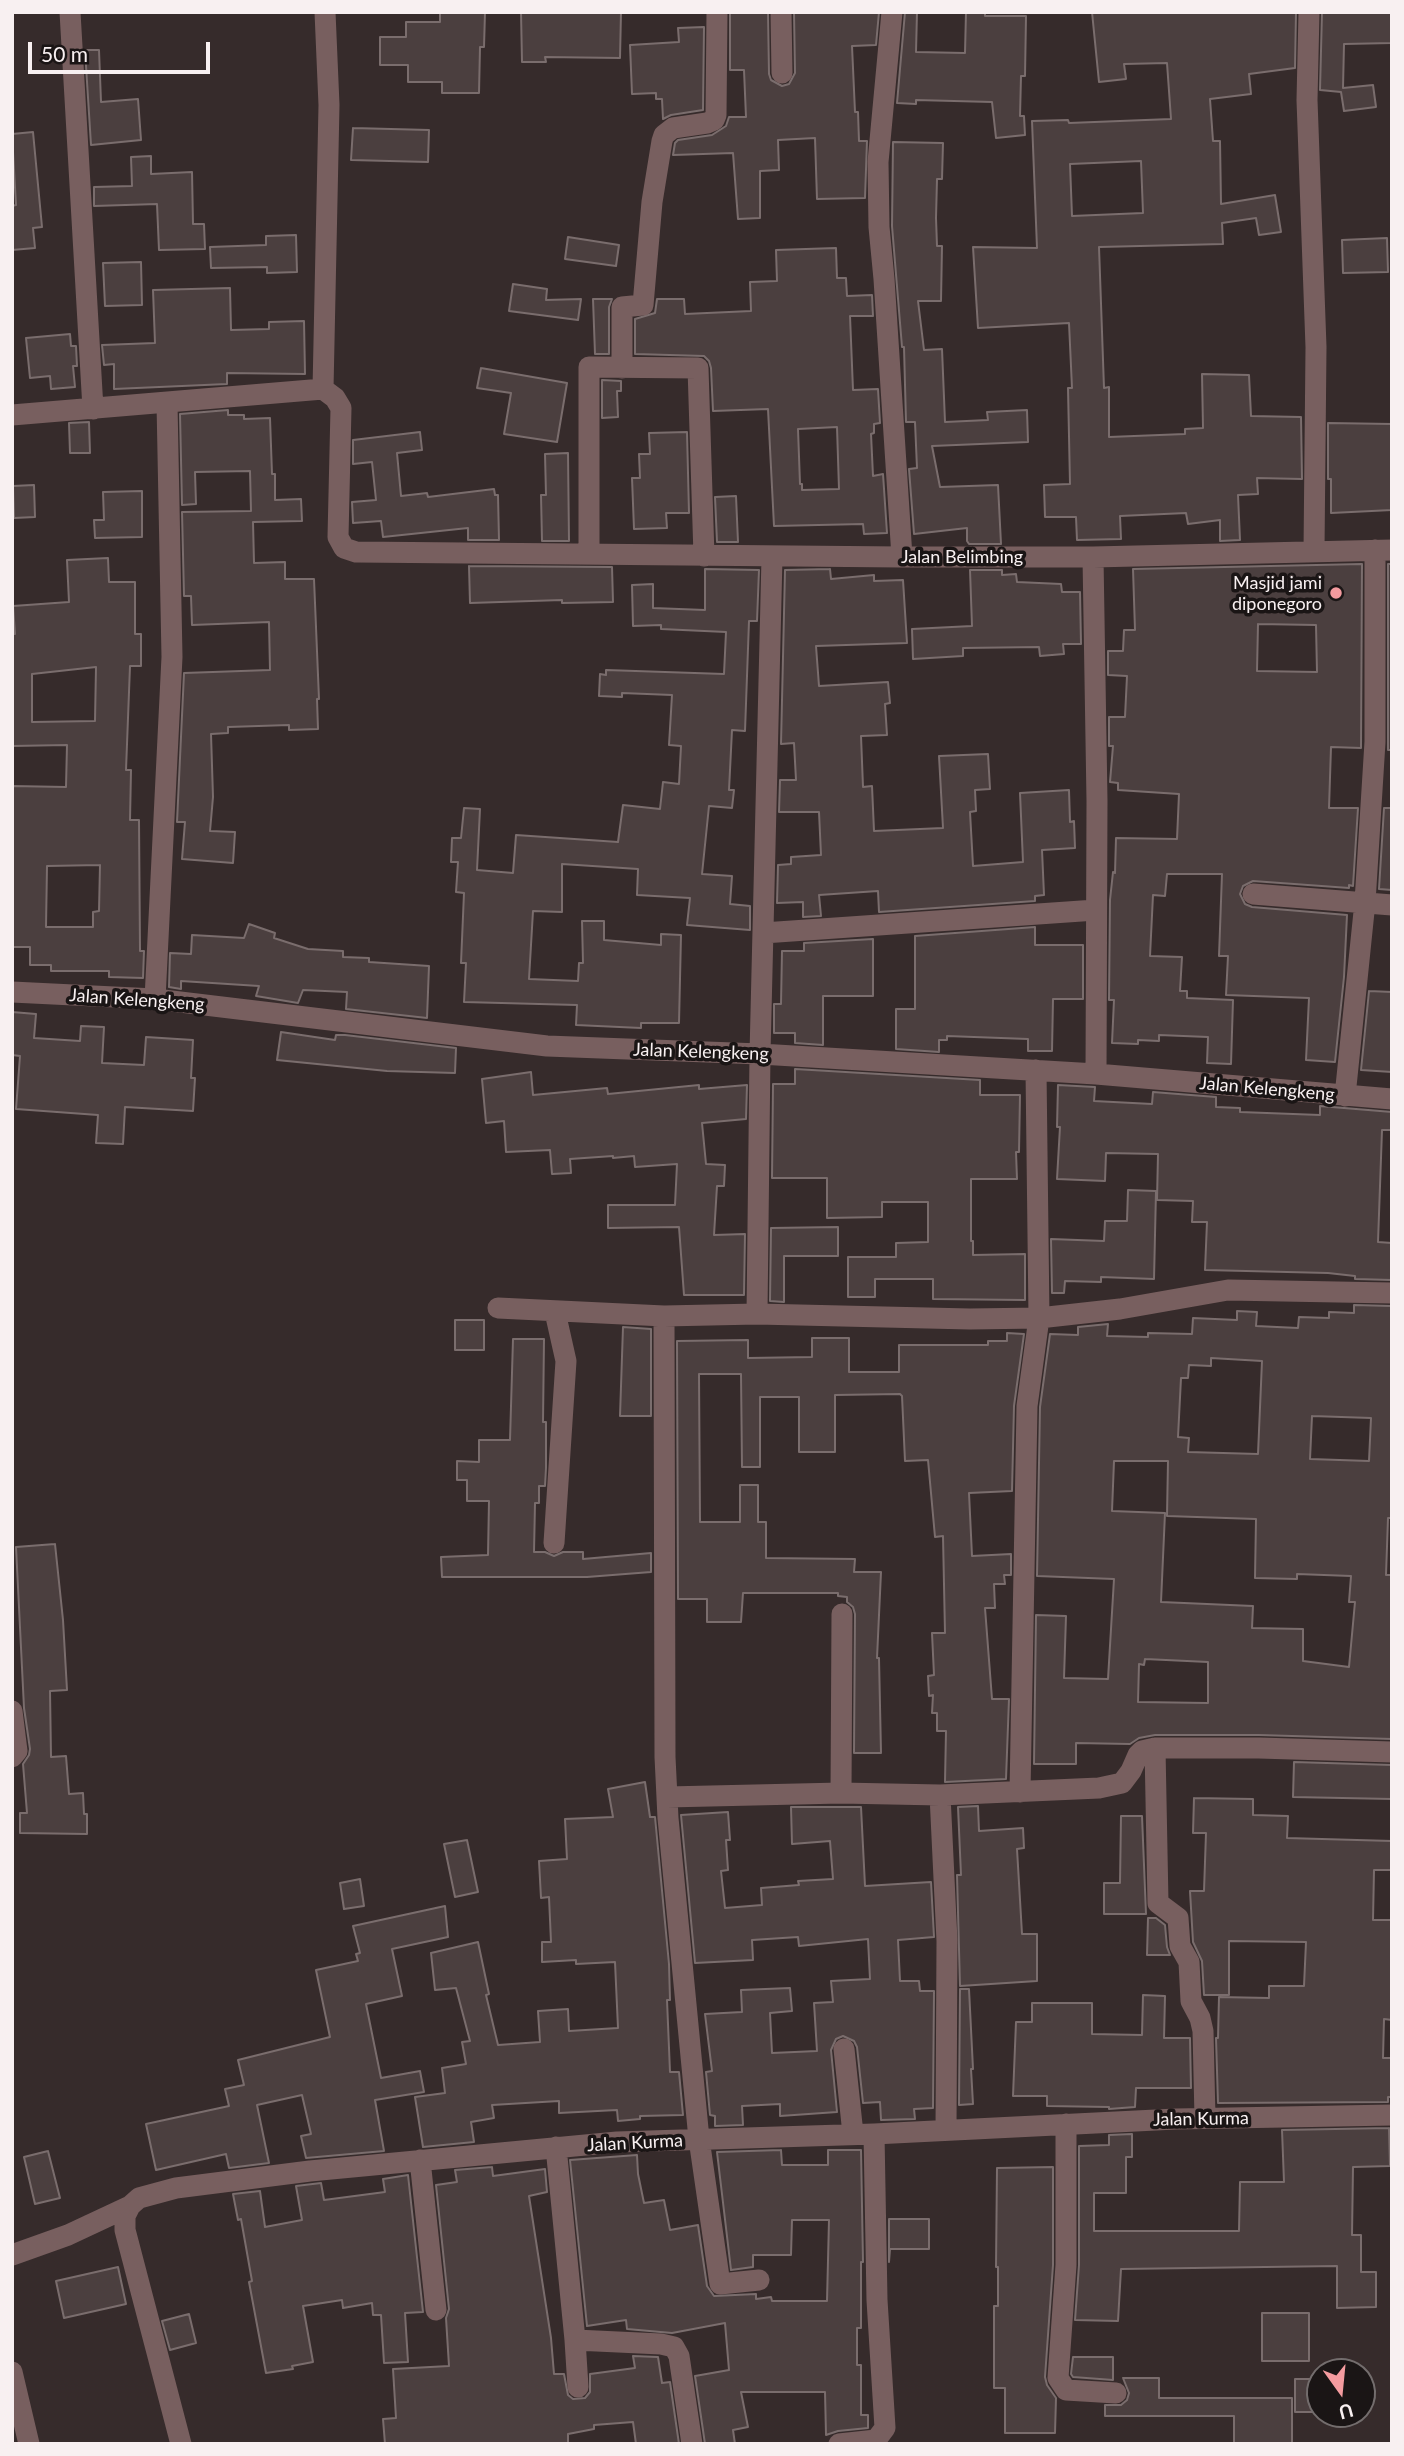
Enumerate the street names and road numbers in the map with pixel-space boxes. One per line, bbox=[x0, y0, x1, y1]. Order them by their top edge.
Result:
street label: Jalan Belimbing bbox=[901, 546, 1023, 568]
street label: Jalan Kelengkeng bbox=[69, 985, 205, 1015]
street label: Jalan Kelengkeng bbox=[633, 1039, 769, 1065]
street label: Jalan Kelengkeng bbox=[1199, 1072, 1335, 1106]
street label: Jalan Kurma bbox=[1153, 2107, 1249, 2131]
street label: Jalan Kurma bbox=[587, 2130, 683, 2156]

